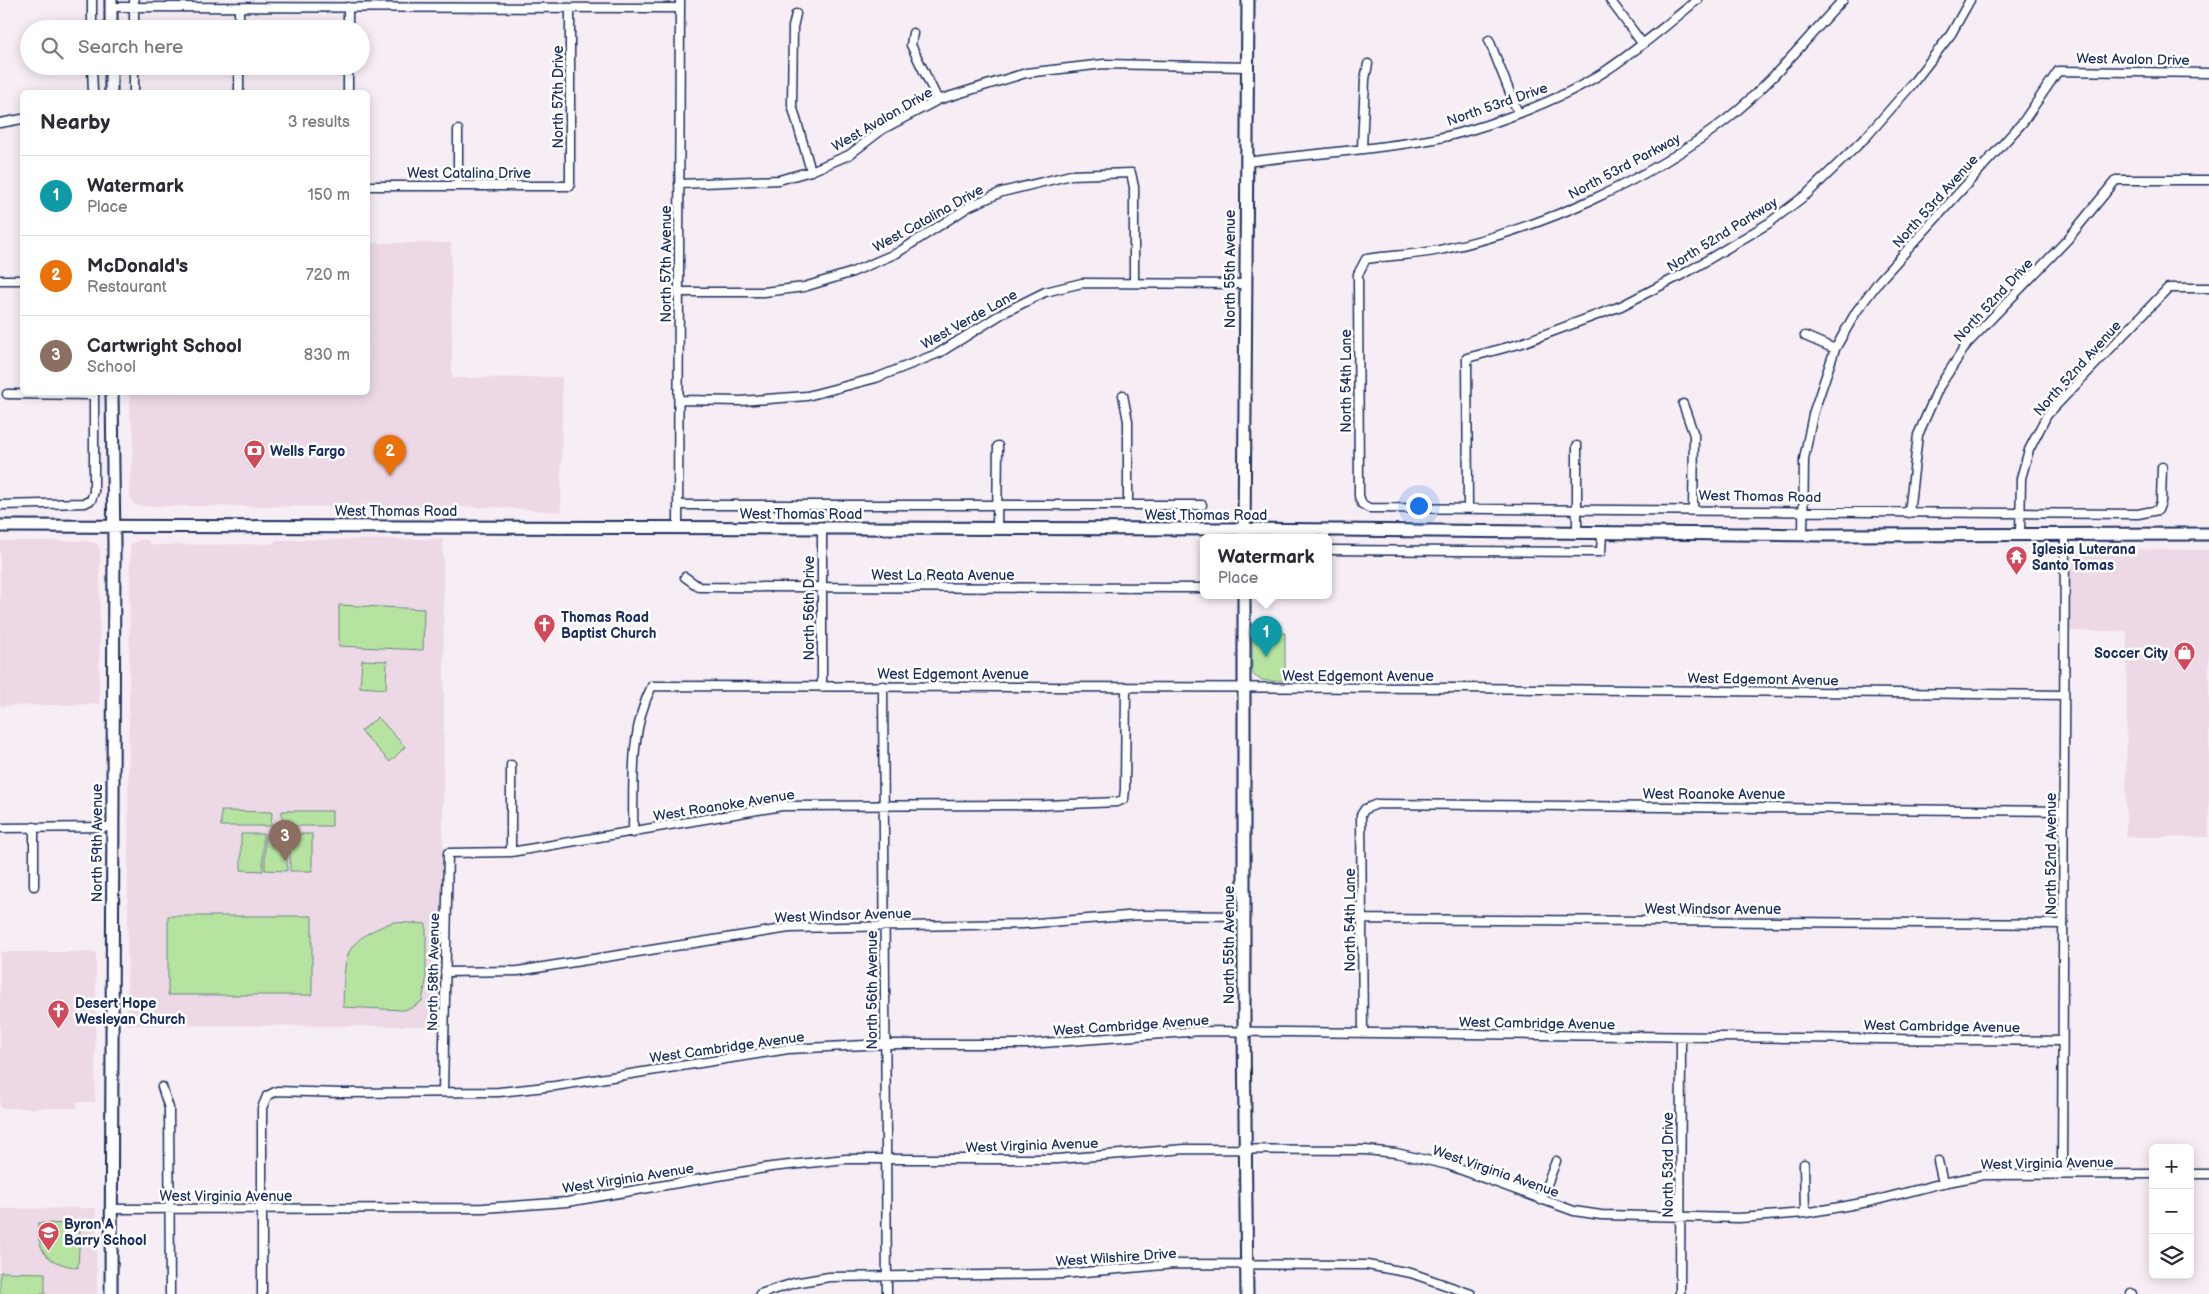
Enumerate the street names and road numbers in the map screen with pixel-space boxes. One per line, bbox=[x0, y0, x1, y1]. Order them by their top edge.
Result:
street label: North 57th Drive bbox=[550, 45, 567, 149]
street label: West Avalon Drive bbox=[2076, 50, 2190, 69]
street label: North 53rd Drive bbox=[1444, 79, 1550, 130]
street label: West Avalon Drive bbox=[829, 84, 936, 155]
street label: North 53rd Parkway bbox=[1565, 129, 1684, 203]
street label: North 53rd Avenue bbox=[1889, 151, 1982, 252]
street label: West Catalina Drive bbox=[407, 165, 531, 182]
street label: West Catalina Drive bbox=[870, 181, 987, 256]
street label: North 52nd Parkway bbox=[1664, 193, 1781, 275]
street label: North 57th Avenue bbox=[658, 205, 675, 323]
street label: North 55th Avenue bbox=[1222, 210, 1239, 328]
street label: North 52nd Drive bbox=[1950, 255, 2037, 346]
street label: West Verde Lane bbox=[918, 286, 1020, 353]
street label: North 52nd Avenue bbox=[2030, 317, 2125, 420]
street label: North 54th Lane bbox=[1338, 329, 1355, 433]
street label: West Thomas Road bbox=[1699, 487, 1821, 506]
street label: West Thomas Road bbox=[335, 503, 457, 520]
street label: West Thomas Road bbox=[740, 506, 862, 523]
street label: West Thomas Road bbox=[1145, 507, 1267, 524]
street label: North 56th Drive bbox=[801, 556, 818, 660]
street label: West La Reata Avenue bbox=[871, 567, 1015, 584]
street label: West Edgemont Avenue bbox=[877, 666, 1029, 683]
street label: West Edgemont Avenue bbox=[1282, 668, 1434, 685]
street label: West Edgemont Avenue bbox=[1687, 670, 1839, 689]
street label: North 59th Avenue bbox=[89, 784, 106, 902]
street label: West Roanoke Avenue bbox=[652, 786, 796, 825]
street label: West Roanoke Avenue bbox=[1643, 786, 1785, 803]
street label: North 52nd Avenue bbox=[2043, 793, 2060, 915]
street label: North 54th Lane bbox=[1342, 868, 1359, 972]
street label: North 55th Avenue bbox=[1221, 886, 1238, 1004]
street label: West Windsor Avenue bbox=[1645, 901, 1781, 918]
street label: West Windsor Avenue bbox=[774, 905, 912, 926]
street label: North 58th Avenue bbox=[424, 913, 443, 1031]
street label: North 56th Avenue bbox=[864, 931, 881, 1049]
street label: West Cambridge Avenue bbox=[1052, 1012, 1210, 1039]
street label: West Cambridge Avenue bbox=[1459, 1014, 1615, 1033]
street label: West Cambridge Avenue bbox=[1864, 1017, 2020, 1036]
street label: West Cambridge Avenue bbox=[649, 1028, 806, 1067]
street label: North 53rd Drive bbox=[1660, 1112, 1677, 1218]
street label: West Virginia Avenue bbox=[965, 1135, 1099, 1156]
street label: West Virginia Avenue bbox=[1430, 1142, 1561, 1201]
street label: West Virginia Avenue bbox=[1980, 1154, 2114, 1173]
street label: West Virginia Avenue bbox=[561, 1160, 695, 1197]
street label: West Virginia Avenue bbox=[160, 1188, 292, 1205]
street label: West Wilshire Drive bbox=[1055, 1245, 1177, 1270]

